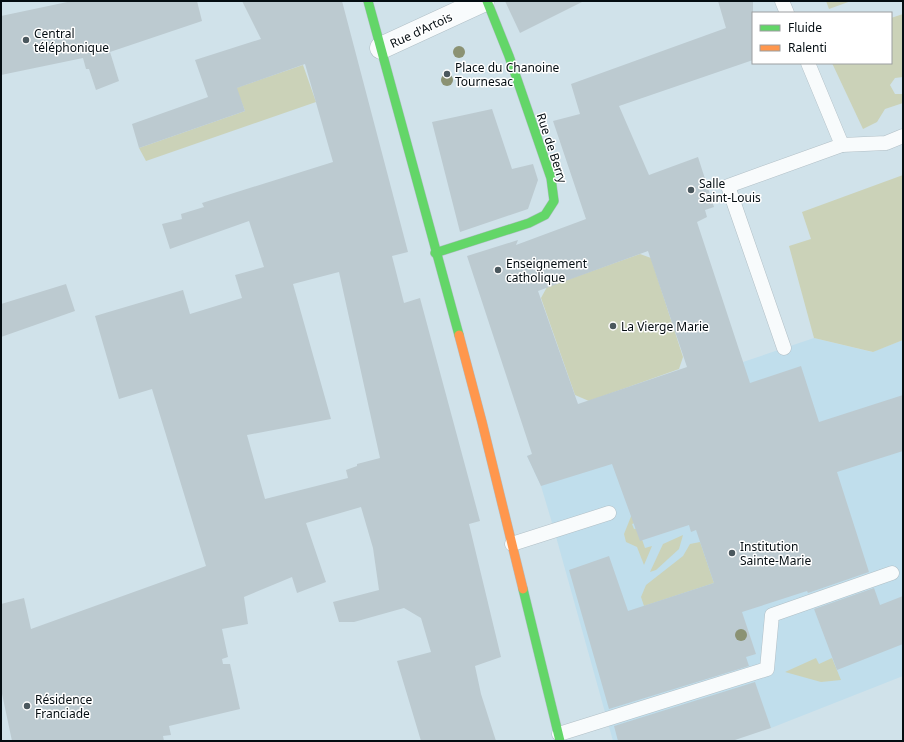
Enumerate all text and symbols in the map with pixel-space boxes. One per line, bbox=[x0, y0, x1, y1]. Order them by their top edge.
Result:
street label: Rue d'Artois bbox=[387, 8, 455, 52]
legend bbox=[752, 12, 892, 64]
text: Fluide bbox=[788, 19, 822, 36]
place label: Central téléphonique bbox=[34, 25, 109, 56]
marker: Central téléphonique bbox=[21, 35, 31, 45]
text: Ralenti bbox=[788, 39, 827, 56]
place label: Place du Chanoine Tournesac bbox=[455, 59, 560, 90]
marker: Place du Chanoine Tournesac bbox=[442, 69, 452, 79]
street label: Rue de Berry bbox=[533, 111, 572, 186]
place label: Salle Saint-Louis bbox=[699, 175, 761, 206]
marker: Salle Saint-Louis bbox=[686, 185, 696, 195]
place label: Enseignement catholique bbox=[506, 255, 588, 286]
marker: Enseignement catholique bbox=[493, 265, 503, 275]
place label: La Vierge Marie bbox=[621, 318, 709, 335]
marker: La Vierge Marie bbox=[608, 321, 618, 331]
place label: Institution Sainte-Marie bbox=[740, 538, 811, 569]
marker: Institution Sainte-Marie bbox=[727, 548, 737, 558]
place label: Résidence Franciade bbox=[35, 691, 92, 722]
marker: Résidence Franciade bbox=[22, 701, 32, 711]

